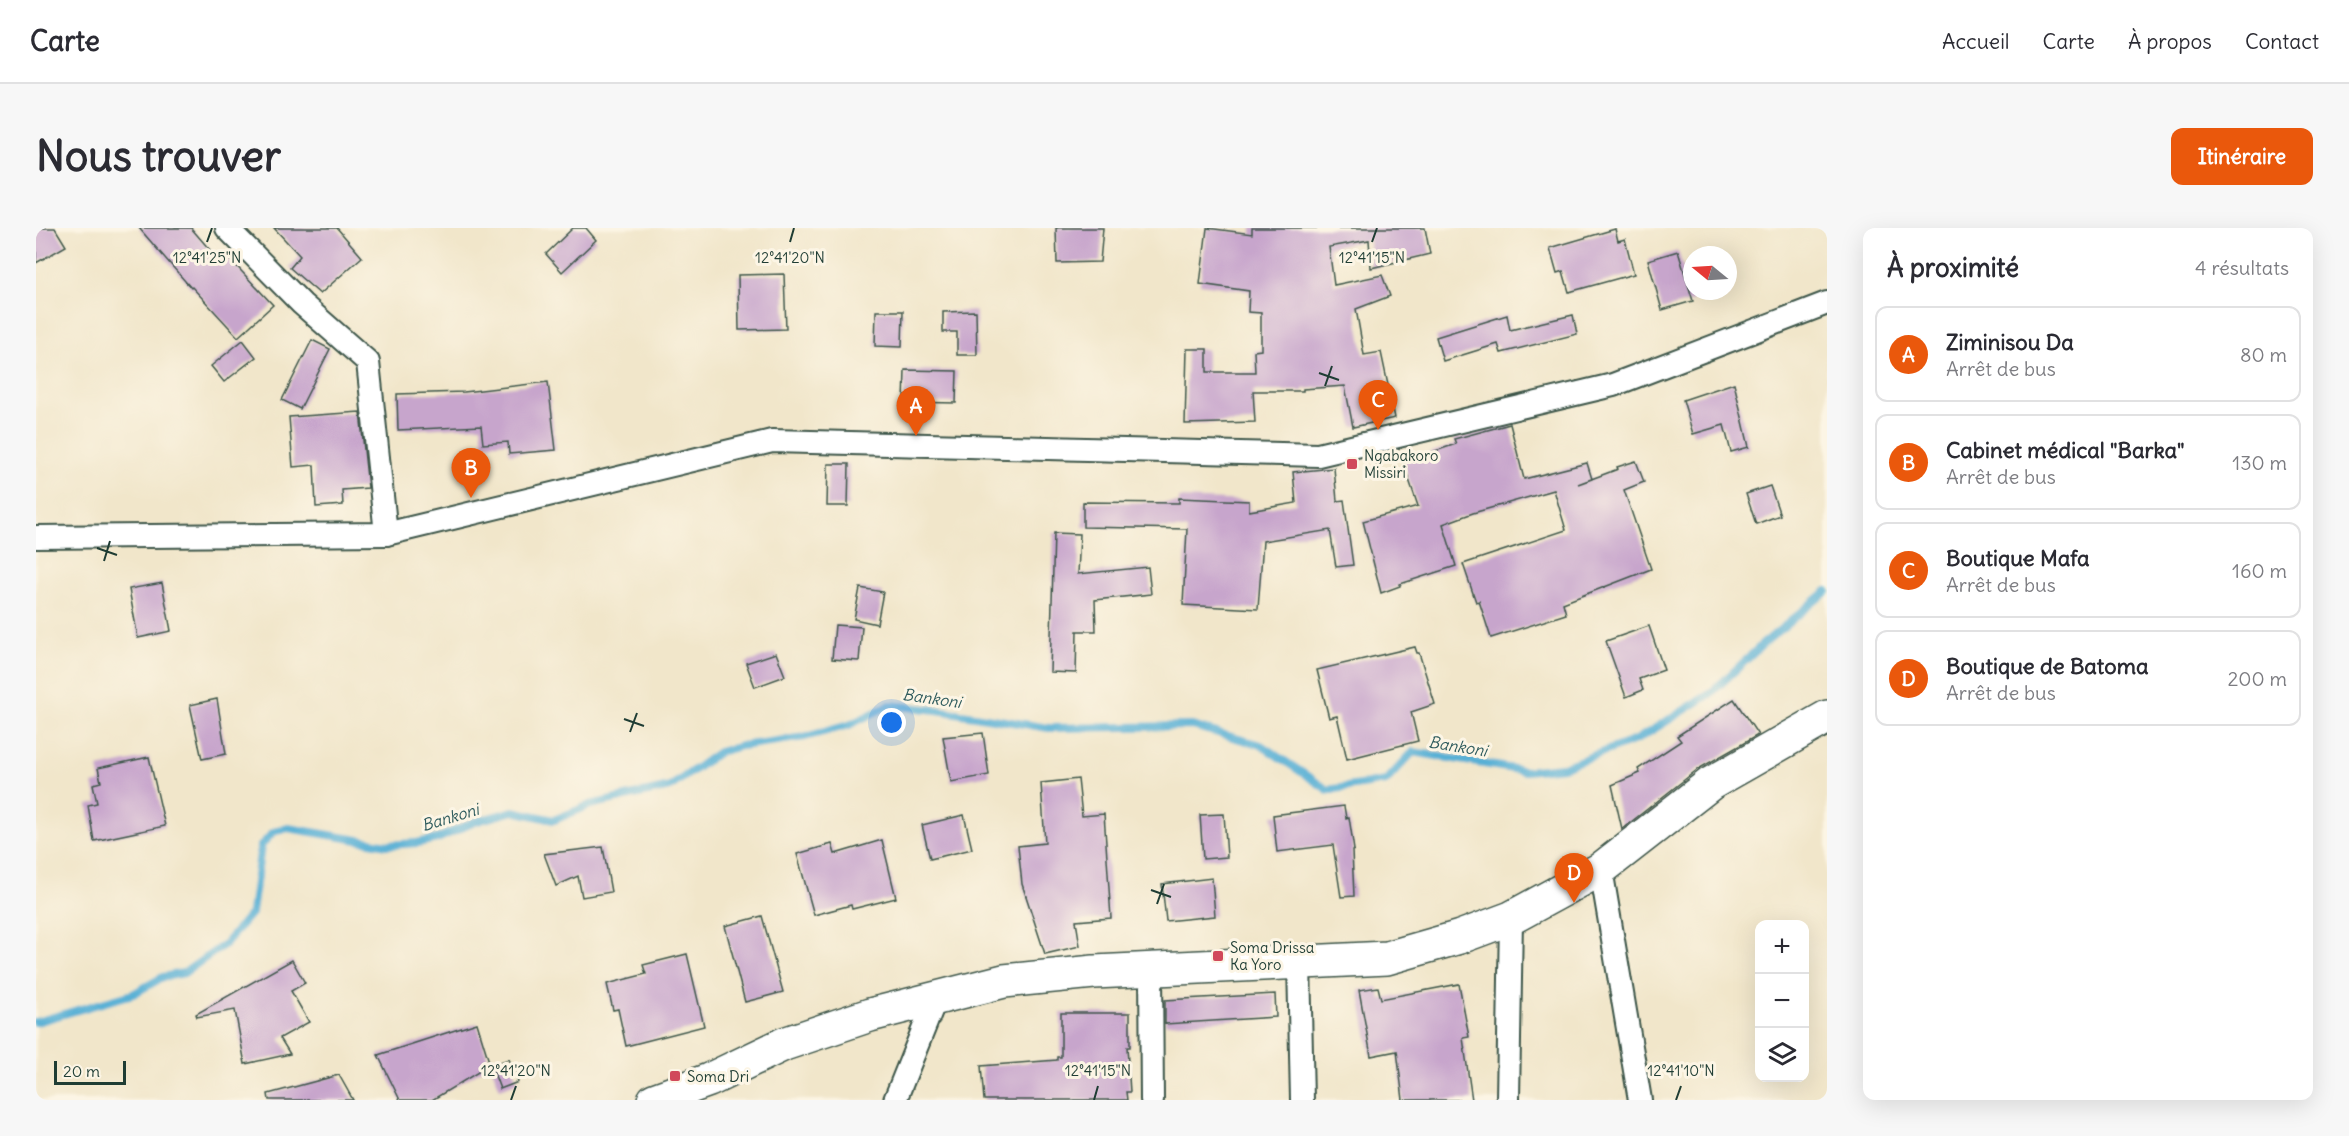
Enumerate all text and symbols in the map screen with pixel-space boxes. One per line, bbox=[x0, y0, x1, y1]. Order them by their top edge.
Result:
text: Carte bbox=[30, 23, 100, 59]
text: Accueil bbox=[1942, 28, 2010, 55]
text: Carte bbox=[2043, 28, 2095, 55]
text: À propos bbox=[2128, 28, 2212, 55]
text: Contact bbox=[2245, 28, 2319, 55]
button: Itinéraire bbox=[2171, 128, 2313, 185]
text: Nous trouver bbox=[36, 130, 281, 182]
north arrow bbox=[1683, 246, 1737, 300]
text: 12°41'25"N bbox=[173, 248, 241, 267]
text: 12°41'20"N bbox=[755, 248, 825, 267]
text: 12°41'15"N bbox=[1339, 248, 1405, 267]
text: À proximité bbox=[1887, 251, 2019, 284]
text: 4 résultats bbox=[2195, 255, 2289, 280]
text: Ziminisou Da bbox=[1946, 328, 2074, 356]
text: A bbox=[1902, 342, 1915, 367]
text: 80 m bbox=[2240, 342, 2287, 367]
text: Arrêt de bus bbox=[1946, 356, 2056, 381]
pin: C bbox=[1358, 380, 1398, 430]
pin: A bbox=[896, 386, 936, 436]
text: Cabinet médical "Barka" bbox=[1946, 436, 2185, 464]
place label: Ngabakoro Missiri bbox=[1364, 446, 1438, 482]
pin: B bbox=[452, 448, 490, 498]
text: B bbox=[1902, 450, 1915, 475]
text: 130 m bbox=[2232, 450, 2287, 475]
marker: Ngabakoro Missiri bbox=[1345, 457, 1359, 471]
text: Arrêt de bus bbox=[1946, 464, 2056, 489]
text: Boutique Mafa bbox=[1946, 544, 2090, 572]
text: C bbox=[1902, 558, 1915, 583]
text: 160 m bbox=[2232, 558, 2287, 583]
text: Arrêt de bus bbox=[1946, 572, 2056, 597]
text: Boutique de Batoma bbox=[1946, 652, 2149, 680]
text: D bbox=[1901, 666, 1916, 691]
text: 200 m bbox=[2227, 666, 2287, 691]
text: Arrêt de bus bbox=[1946, 680, 2056, 705]
water label: Bankoni bbox=[902, 684, 965, 712]
your location bbox=[877, 708, 906, 737]
water label: Bankoni bbox=[1427, 732, 1491, 761]
water label: Bankoni bbox=[419, 798, 483, 835]
pin: D bbox=[1554, 854, 1594, 903]
map controls bbox=[1755, 920, 1809, 1082]
button: + bbox=[1755, 920, 1809, 974]
place label: Soma Drissa Ka Yoro bbox=[1230, 938, 1315, 974]
marker: Soma Drissa Ka Yoro bbox=[1211, 949, 1225, 963]
button: − bbox=[1755, 974, 1809, 1028]
button: layers bbox=[1755, 1028, 1809, 1082]
scale bar bbox=[54, 1058, 126, 1086]
text: 20 m bbox=[63, 1061, 100, 1081]
text: 12°41'20"N bbox=[481, 1061, 551, 1080]
text: 12°41'15"N bbox=[1065, 1061, 1131, 1080]
text: 12°41'10"N bbox=[1647, 1061, 1715, 1080]
place label: Soma Dri bbox=[687, 1067, 749, 1086]
marker: Soma Dri bbox=[668, 1069, 682, 1083]

